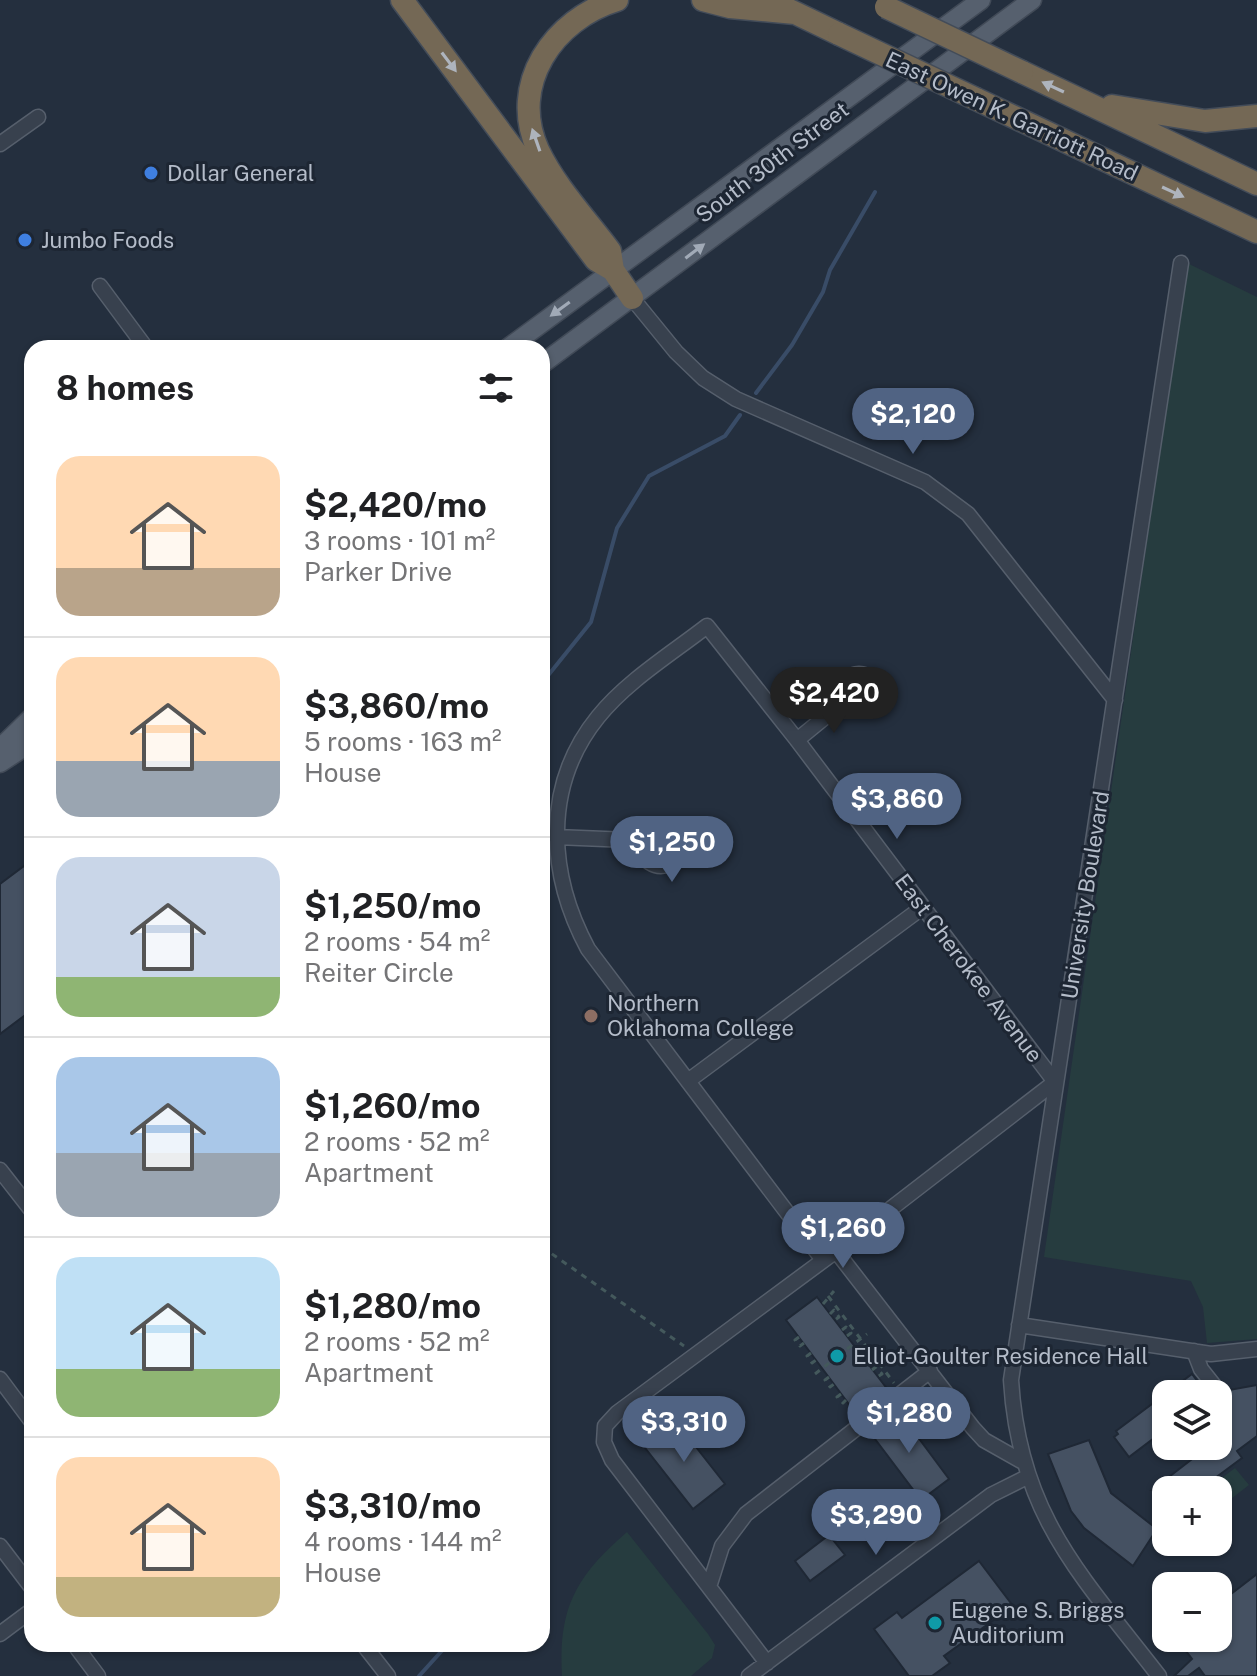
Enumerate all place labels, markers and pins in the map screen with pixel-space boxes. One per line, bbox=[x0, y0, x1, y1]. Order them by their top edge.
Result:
place label: Dollar General bbox=[167, 160, 314, 186]
marker: Dollar General bbox=[142, 164, 160, 182]
place label: Jumbo Foods bbox=[41, 227, 174, 253]
marker: Jumbo Foods bbox=[16, 231, 34, 249]
pin: $2,120 bbox=[848, 388, 978, 456]
pin: $2,420 bbox=[769, 667, 899, 735]
pin: $3,860 bbox=[832, 773, 962, 841]
pin: $1,250 bbox=[607, 816, 737, 884]
place label: Northern Oklahoma College bbox=[607, 990, 794, 1041]
marker: Northern Oklahoma College bbox=[582, 1007, 600, 1025]
pin: $1,260 bbox=[778, 1202, 908, 1270]
place label: Elliot-Goulter Residence Hall bbox=[853, 1343, 1148, 1369]
marker: Elliot-Goulter Residence Hall bbox=[828, 1347, 846, 1365]
pin: $1,280 bbox=[844, 1387, 974, 1455]
pin: $3,310 bbox=[619, 1396, 749, 1464]
pin: $3,290 bbox=[811, 1489, 941, 1557]
place label: Eugene S. Briggs Auditorium bbox=[951, 1597, 1124, 1648]
marker: Eugene S. Briggs Auditorium bbox=[926, 1614, 944, 1632]

